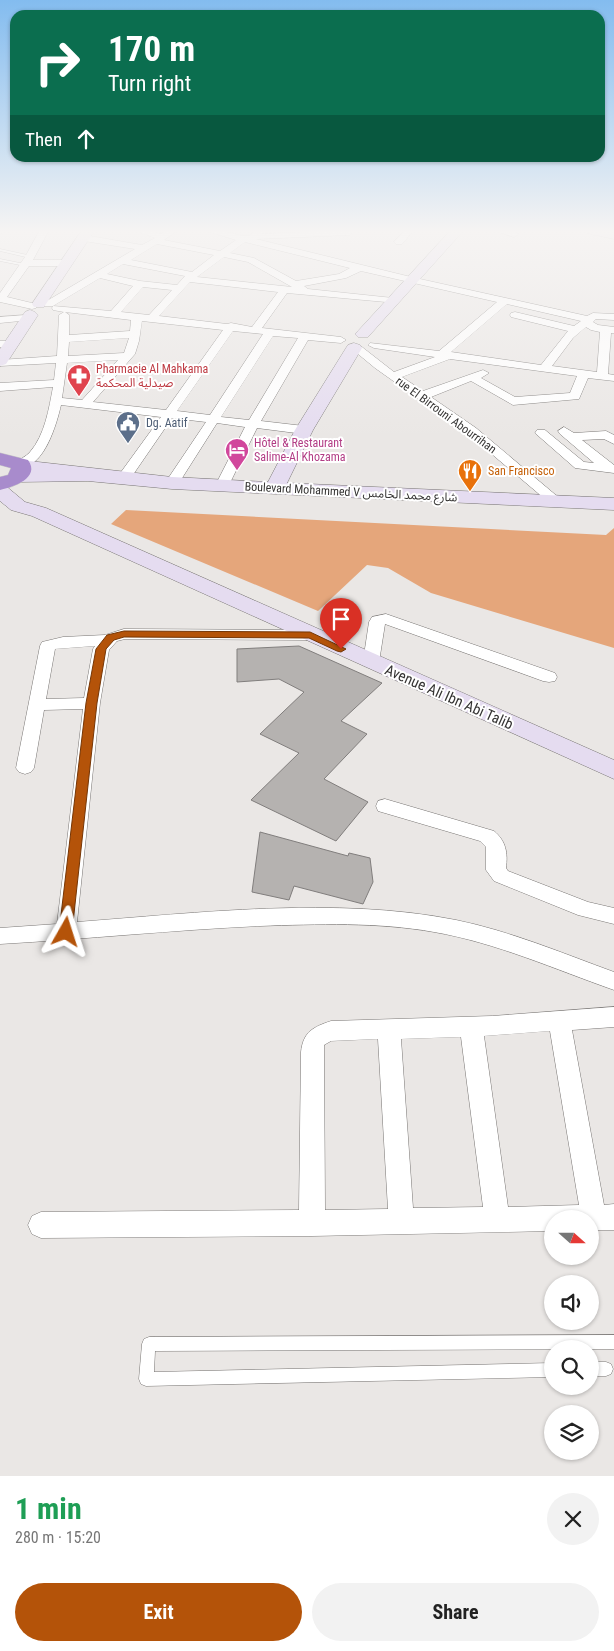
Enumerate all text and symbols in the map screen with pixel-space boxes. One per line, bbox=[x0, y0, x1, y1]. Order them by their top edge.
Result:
text: 170 m bbox=[108, 29, 195, 70]
icon: right bbox=[25, 30, 90, 95]
text: Turn right bbox=[108, 71, 191, 96]
icon: ahead bbox=[72, 125, 100, 153]
text: Then bbox=[25, 128, 62, 151]
place label: Pharmacie Al Mahkama صيدلية المحكمة bbox=[96, 362, 209, 390]
pharmacy icon: Pharmacie Al Mahkama صيدلية المحكمة bbox=[66, 363, 92, 397]
street label: rue El Birrouni Abourrihan bbox=[393, 374, 499, 456]
public building icon: Dg. Aatif bbox=[115, 410, 141, 444]
place label: Dg. Aatif bbox=[146, 416, 188, 430]
place label: Hôtel & Restaurant Salime-Al Khozama bbox=[254, 436, 346, 464]
hotel icon: Hôtel & Restaurant Salime-Al Khozama bbox=[224, 437, 250, 471]
restaurant icon: San Francisco bbox=[457, 458, 483, 492]
place label: San Francisco bbox=[488, 464, 554, 478]
street label: Boulevard Mohammed V شارع محمد الخامس bbox=[244, 479, 458, 507]
pin bbox=[320, 598, 362, 649]
icon: arrive bbox=[327, 605, 355, 633]
street label: Avenue Ali Ibn Abi Talib bbox=[382, 661, 516, 733]
position arrow bbox=[39, 905, 91, 957]
north arrow bbox=[544, 1210, 599, 1265]
map controls bbox=[544, 1210, 599, 1460]
button: sound bbox=[544, 1275, 599, 1330]
button: search bbox=[544, 1340, 599, 1395]
button: layers bbox=[544, 1405, 599, 1460]
text: 1 min bbox=[15, 1491, 82, 1526]
button: close bbox=[547, 1493, 599, 1545]
text: 280 m · 15:20 bbox=[15, 1528, 101, 1547]
button: Exit bbox=[15, 1583, 302, 1641]
button: Share bbox=[312, 1583, 599, 1641]

